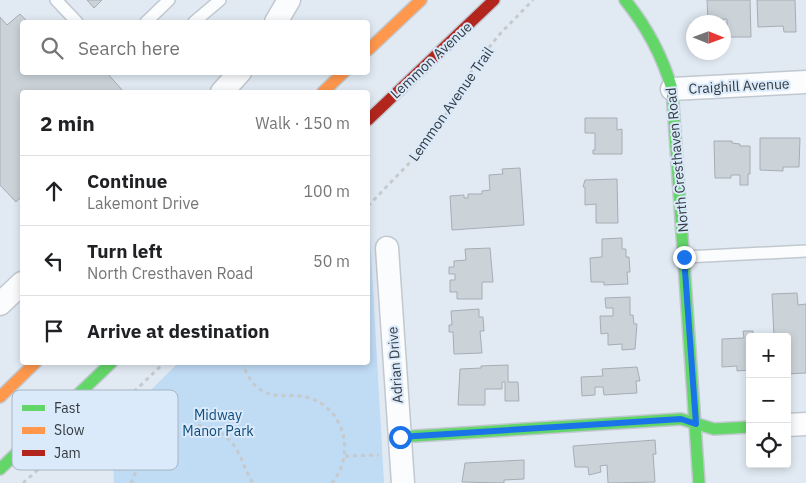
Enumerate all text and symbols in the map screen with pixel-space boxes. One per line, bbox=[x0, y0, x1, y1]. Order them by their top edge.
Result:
north arrow bbox=[686, 15, 731, 60]
street label: Lemmon Avenue bbox=[387, 17, 476, 102]
search box bbox=[20, 20, 370, 75]
icon: search bbox=[38, 34, 66, 62]
text: Search here bbox=[78, 36, 180, 60]
street label: Lemmon Avenue Trail bbox=[405, 43, 497, 165]
street label: Craighill Avenue bbox=[688, 74, 790, 98]
street label: North Cresthaven Road bbox=[662, 87, 692, 233]
text: 2 min bbox=[40, 109, 95, 137]
text: Walk · 150 m bbox=[255, 113, 350, 133]
text: Continue bbox=[87, 169, 167, 193]
icon: ahead bbox=[40, 177, 68, 205]
text: 100 m bbox=[303, 181, 350, 201]
text: Lakemont Drive bbox=[87, 193, 199, 213]
text: Turn left bbox=[87, 239, 163, 263]
route end bbox=[673, 246, 696, 269]
icon: left bbox=[40, 247, 68, 275]
text: 50 m bbox=[313, 251, 350, 271]
text: North Cresthaven Road bbox=[87, 263, 253, 283]
icon: arrive bbox=[40, 317, 68, 345]
text: Arrive at destination bbox=[87, 319, 270, 343]
street label: Adrian Drive bbox=[383, 326, 407, 404]
map controls bbox=[746, 333, 791, 468]
button: + bbox=[746, 333, 791, 378]
button: − bbox=[746, 378, 791, 423]
legend bbox=[12, 390, 178, 470]
text: Fast bbox=[54, 399, 80, 417]
park label: Midway Manor Park bbox=[182, 406, 254, 440]
text: Slow bbox=[54, 421, 85, 439]
button: locate bbox=[746, 423, 791, 468]
route start bbox=[389, 426, 412, 449]
text: Jam bbox=[54, 444, 81, 462]

